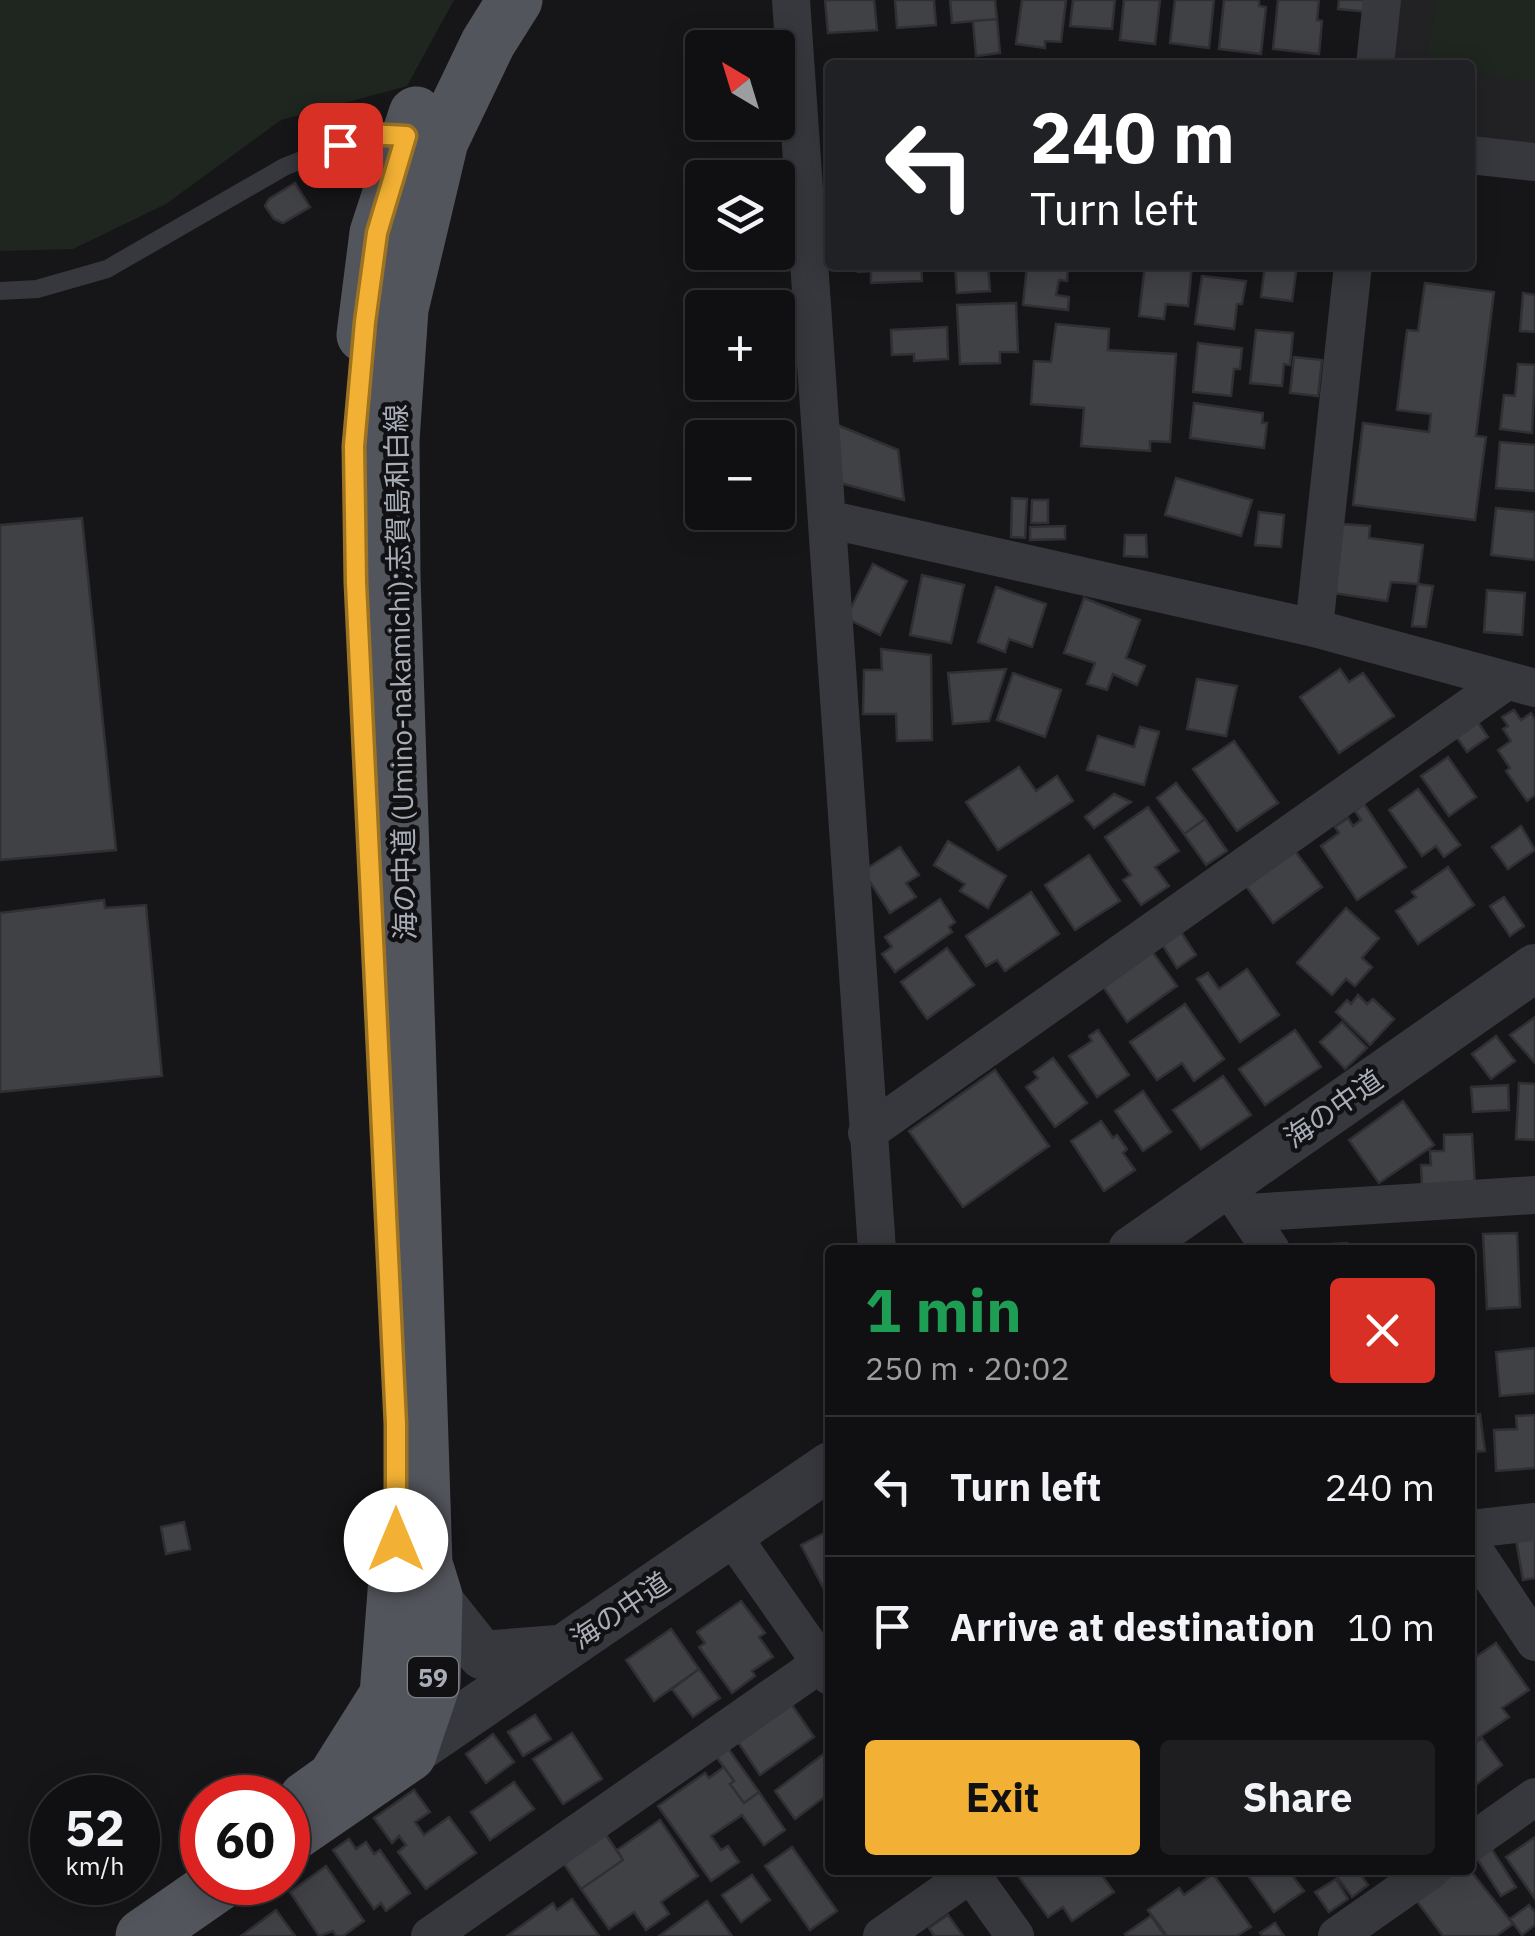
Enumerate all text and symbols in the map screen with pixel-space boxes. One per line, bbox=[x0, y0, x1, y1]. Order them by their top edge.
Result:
north arrow bbox=[685, 30, 795, 140]
map controls bbox=[685, 30, 795, 530]
text: 240 m bbox=[1030, 91, 1235, 182]
icon: left bbox=[865, 100, 995, 230]
pin bbox=[298, 103, 383, 188]
icon: arrive bbox=[313, 118, 368, 173]
button: layers bbox=[685, 160, 795, 270]
text: Turn left bbox=[1030, 179, 1199, 237]
button: + bbox=[685, 290, 795, 400]
street label: 海の中道 (Umino-nakamichi);志賀島和白線 bbox=[377, 404, 423, 940]
button: − bbox=[685, 420, 795, 530]
street label: 海の中道 bbox=[1277, 1061, 1389, 1155]
text: 1 min bbox=[865, 1270, 1022, 1349]
button: close bbox=[1330, 1278, 1435, 1383]
text: 250 m · 20:02 bbox=[865, 1347, 1070, 1389]
icon: left bbox=[865, 1459, 920, 1514]
text: Turn left bbox=[950, 1462, 1101, 1511]
text: 240 m bbox=[1324, 1462, 1435, 1511]
position arrow bbox=[344, 1488, 448, 1592]
street label: 海の中道 bbox=[563, 1563, 677, 1657]
icon: arrive bbox=[865, 1599, 920, 1654]
text: Arrive at destination bbox=[950, 1602, 1315, 1651]
text: 10 m bbox=[1347, 1602, 1435, 1651]
road number: 59 bbox=[408, 1657, 458, 1697]
button: Exit bbox=[865, 1740, 1140, 1855]
button: Share bbox=[1160, 1740, 1435, 1855]
speed limit sign: 60 bbox=[180, 1775, 310, 1905]
text: 52 bbox=[65, 1795, 125, 1860]
text: km/h bbox=[66, 1849, 124, 1882]

